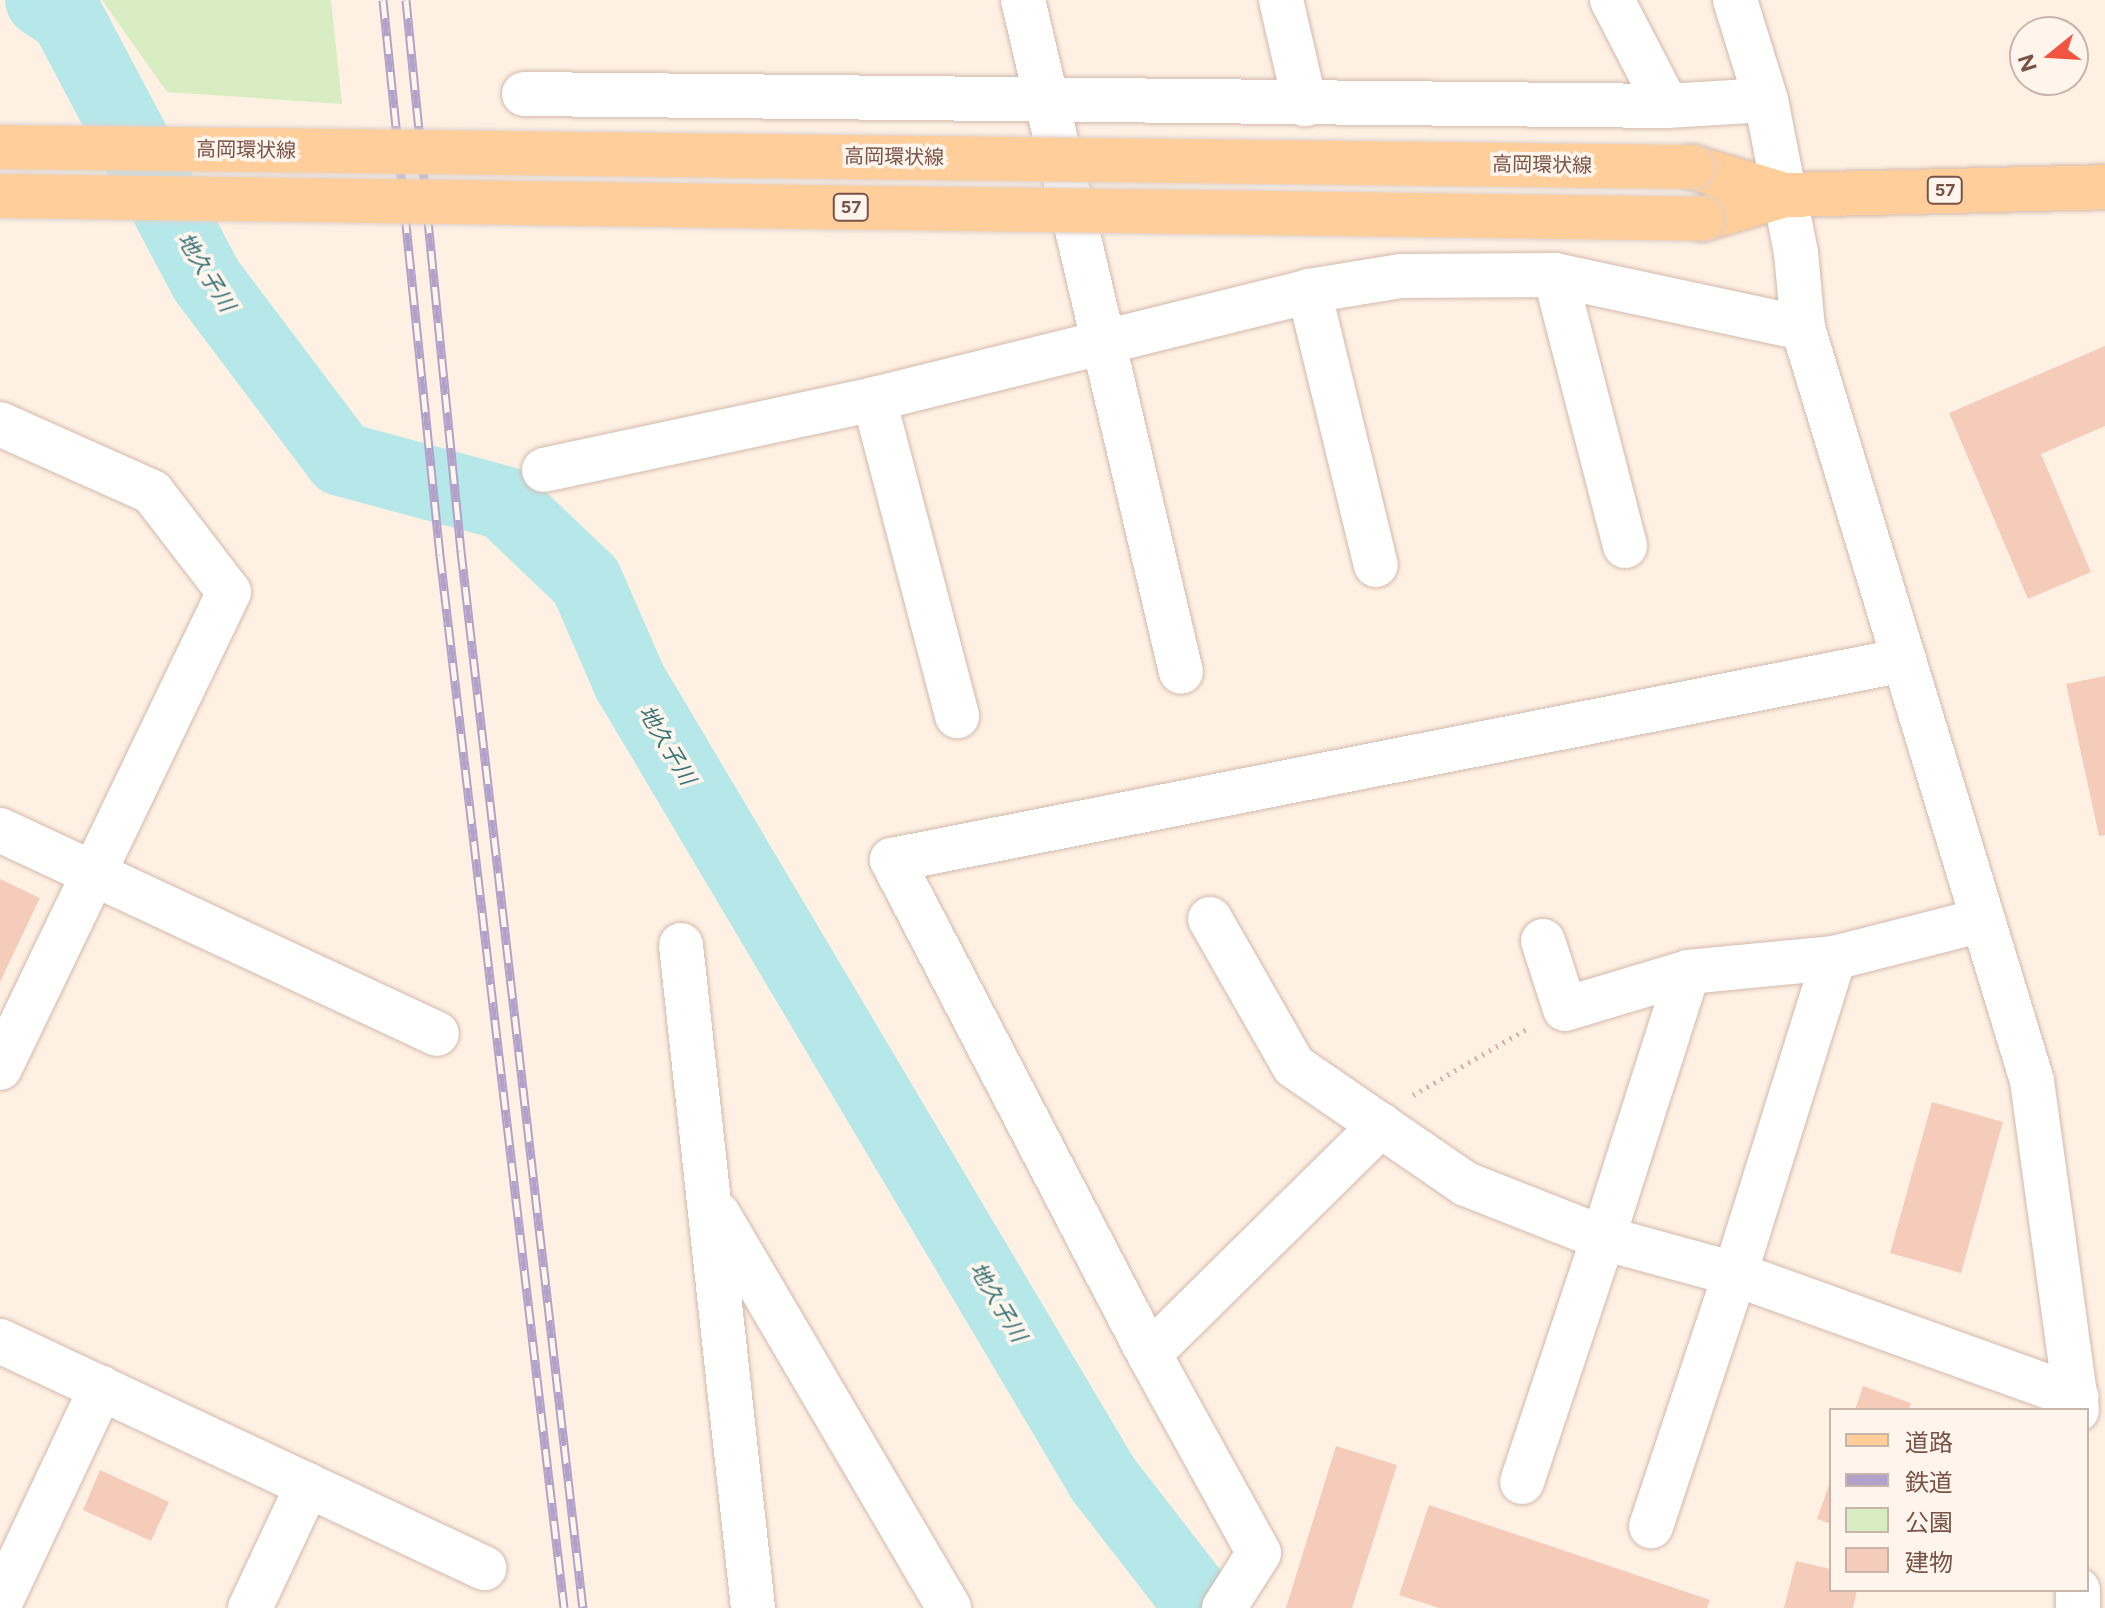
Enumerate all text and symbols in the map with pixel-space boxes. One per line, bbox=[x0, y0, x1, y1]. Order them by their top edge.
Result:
north arrow bbox=[2009, 16, 2089, 96]
text: N bbox=[2012, 51, 2043, 75]
street label: 高岡環状線 bbox=[196, 137, 296, 163]
street label: 高岡環状線 bbox=[844, 144, 944, 170]
street label: 高岡環状線 bbox=[1492, 152, 1592, 178]
road number: 57 bbox=[1925, 176, 1965, 204]
road number: 57 bbox=[831, 193, 871, 221]
water label: 地久子川 bbox=[171, 228, 241, 316]
water label: 地久子川 bbox=[633, 700, 701, 790]
water label: 地久子川 bbox=[964, 1257, 1032, 1347]
legend bbox=[1829, 1408, 2089, 1592]
text: 道路 bbox=[1905, 1428, 1953, 1457]
text: 鉄道 bbox=[1905, 1468, 1953, 1497]
text: 公園 bbox=[1905, 1508, 1953, 1537]
text: 建物 bbox=[1905, 1548, 1953, 1577]

